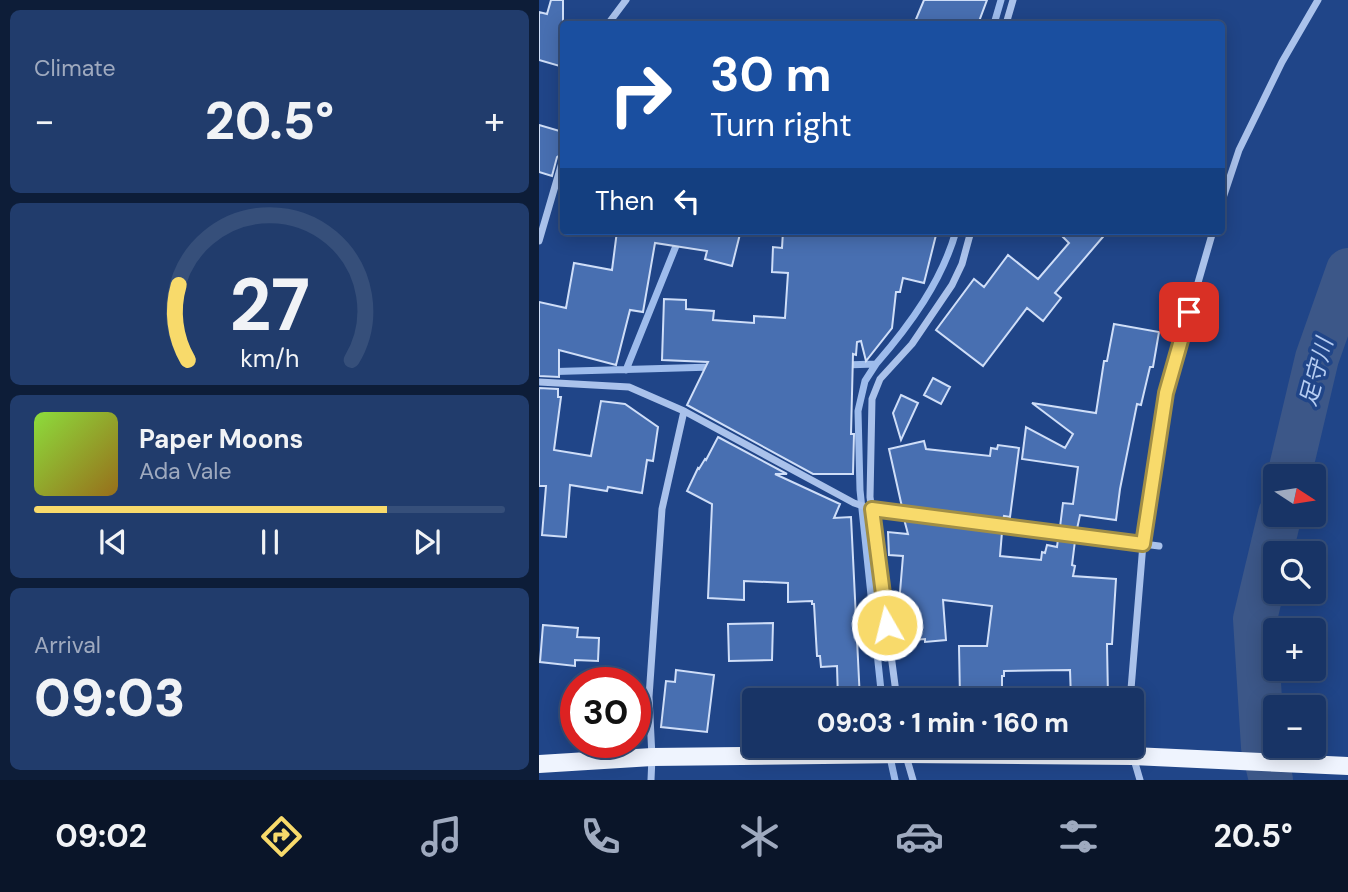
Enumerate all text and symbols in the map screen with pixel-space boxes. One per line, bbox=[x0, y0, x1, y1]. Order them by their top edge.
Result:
text: 30 m bbox=[710, 42, 832, 106]
icon: right bbox=[595, 49, 686, 140]
text: Climate bbox=[34, 53, 116, 83]
text: 20.5° bbox=[205, 87, 334, 155]
text: − bbox=[34, 96, 55, 146]
text: + bbox=[484, 96, 505, 146]
text: Turn right bbox=[710, 104, 852, 146]
icon: left bbox=[668, 182, 706, 220]
text: Then bbox=[595, 184, 654, 218]
text: 27 bbox=[229, 258, 310, 353]
pin bbox=[1159, 282, 1219, 342]
icon: arrive bbox=[1170, 293, 1208, 331]
water label: 足守川 bbox=[1293, 332, 1340, 409]
text: km/h bbox=[240, 342, 299, 375]
text: Paper Moons bbox=[139, 422, 303, 456]
text: Ada Vale bbox=[139, 456, 232, 486]
north arrow bbox=[1263, 464, 1327, 527]
map controls bbox=[1263, 464, 1326, 758]
icon: previous bbox=[94, 523, 132, 561]
icon: pause bbox=[251, 523, 289, 561]
icon: next bbox=[408, 523, 446, 561]
button: search bbox=[1263, 541, 1326, 604]
position arrow bbox=[850, 588, 924, 662]
button: + bbox=[1263, 618, 1326, 681]
text: Arrival bbox=[34, 630, 101, 660]
text: 09:03 bbox=[34, 664, 185, 732]
speed limit sign: 30 bbox=[560, 667, 651, 758]
button: − bbox=[1263, 695, 1326, 758]
text: 09:03 · 1 min · 160 m bbox=[817, 706, 1069, 740]
icon: directions bbox=[257, 812, 306, 861]
icon: music bbox=[417, 812, 466, 861]
icon: phone bbox=[576, 812, 625, 861]
icon: climate bbox=[735, 812, 784, 861]
icon: car bbox=[895, 812, 944, 861]
icon: filters bbox=[1054, 812, 1103, 861]
text: 09:02 bbox=[55, 815, 147, 857]
text: 20.5° bbox=[1214, 815, 1293, 857]

